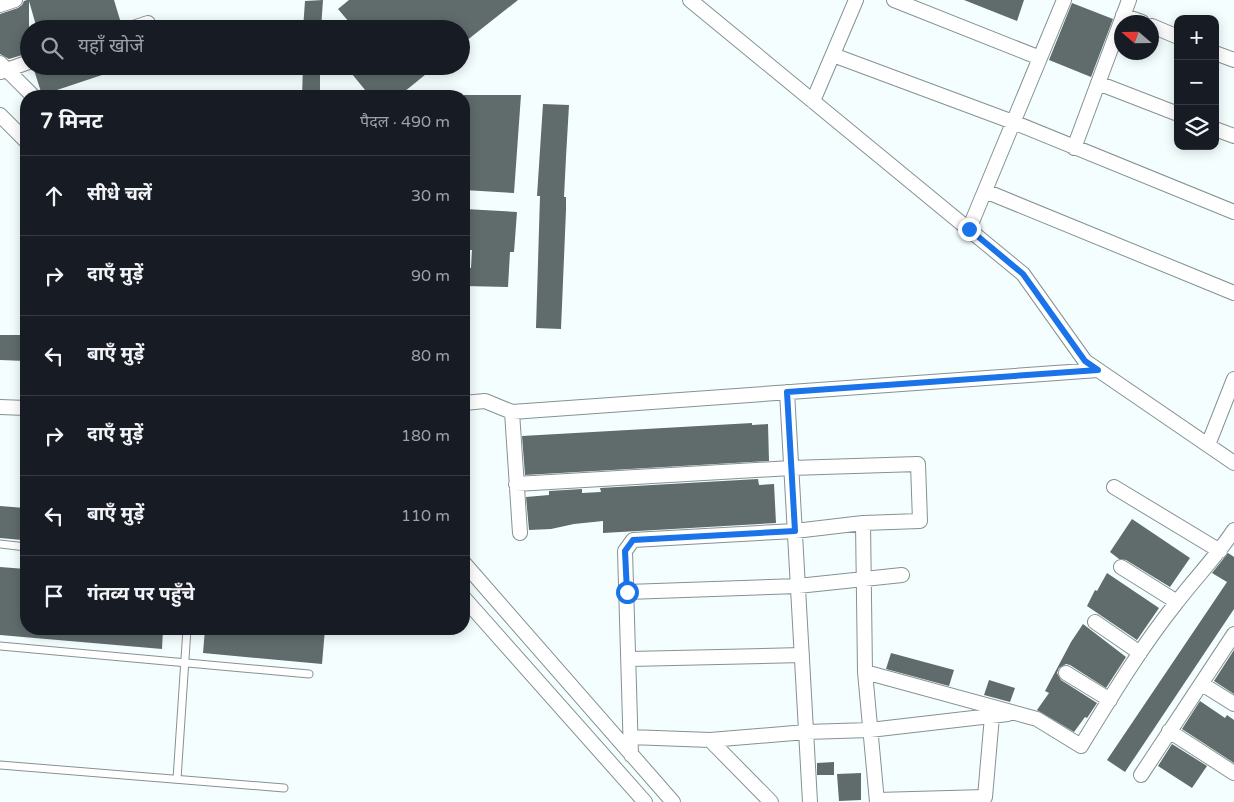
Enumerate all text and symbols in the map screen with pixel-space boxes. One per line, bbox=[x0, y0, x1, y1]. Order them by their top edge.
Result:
north arrow bbox=[1114, 15, 1159, 60]
map controls bbox=[1174, 15, 1219, 150]
button: + bbox=[1174, 15, 1219, 60]
search box bbox=[20, 20, 470, 75]
icon: search bbox=[38, 34, 66, 62]
text: यहाँ खोजें bbox=[78, 35, 144, 57]
button: − bbox=[1174, 60, 1219, 105]
button: layers bbox=[1174, 105, 1219, 150]
text: 7 मिनट bbox=[40, 109, 103, 134]
text: पैदल · 490 m bbox=[360, 112, 450, 132]
icon: ahead bbox=[40, 182, 68, 210]
text: सीधे चलें bbox=[87, 183, 152, 205]
text: 30 m bbox=[411, 186, 450, 206]
route end bbox=[958, 218, 981, 241]
icon: right bbox=[40, 262, 68, 290]
text: दाएँ मुड़ें bbox=[87, 263, 143, 285]
text: 90 m bbox=[411, 266, 450, 286]
icon: left bbox=[40, 342, 68, 370]
text: बाएँ मुड़ें bbox=[87, 343, 144, 365]
text: 80 m bbox=[411, 346, 450, 366]
icon: right bbox=[40, 422, 68, 450]
text: दाएँ मुड़ें bbox=[87, 423, 143, 445]
text: 180 m bbox=[401, 426, 450, 446]
icon: left bbox=[40, 502, 68, 530]
text: बाएँ मुड़ें bbox=[87, 503, 144, 525]
text: 110 m bbox=[401, 506, 450, 526]
route start bbox=[616, 581, 639, 604]
icon: arrive bbox=[40, 582, 68, 610]
text: गंतव्य पर पहुँचे bbox=[87, 583, 195, 605]

